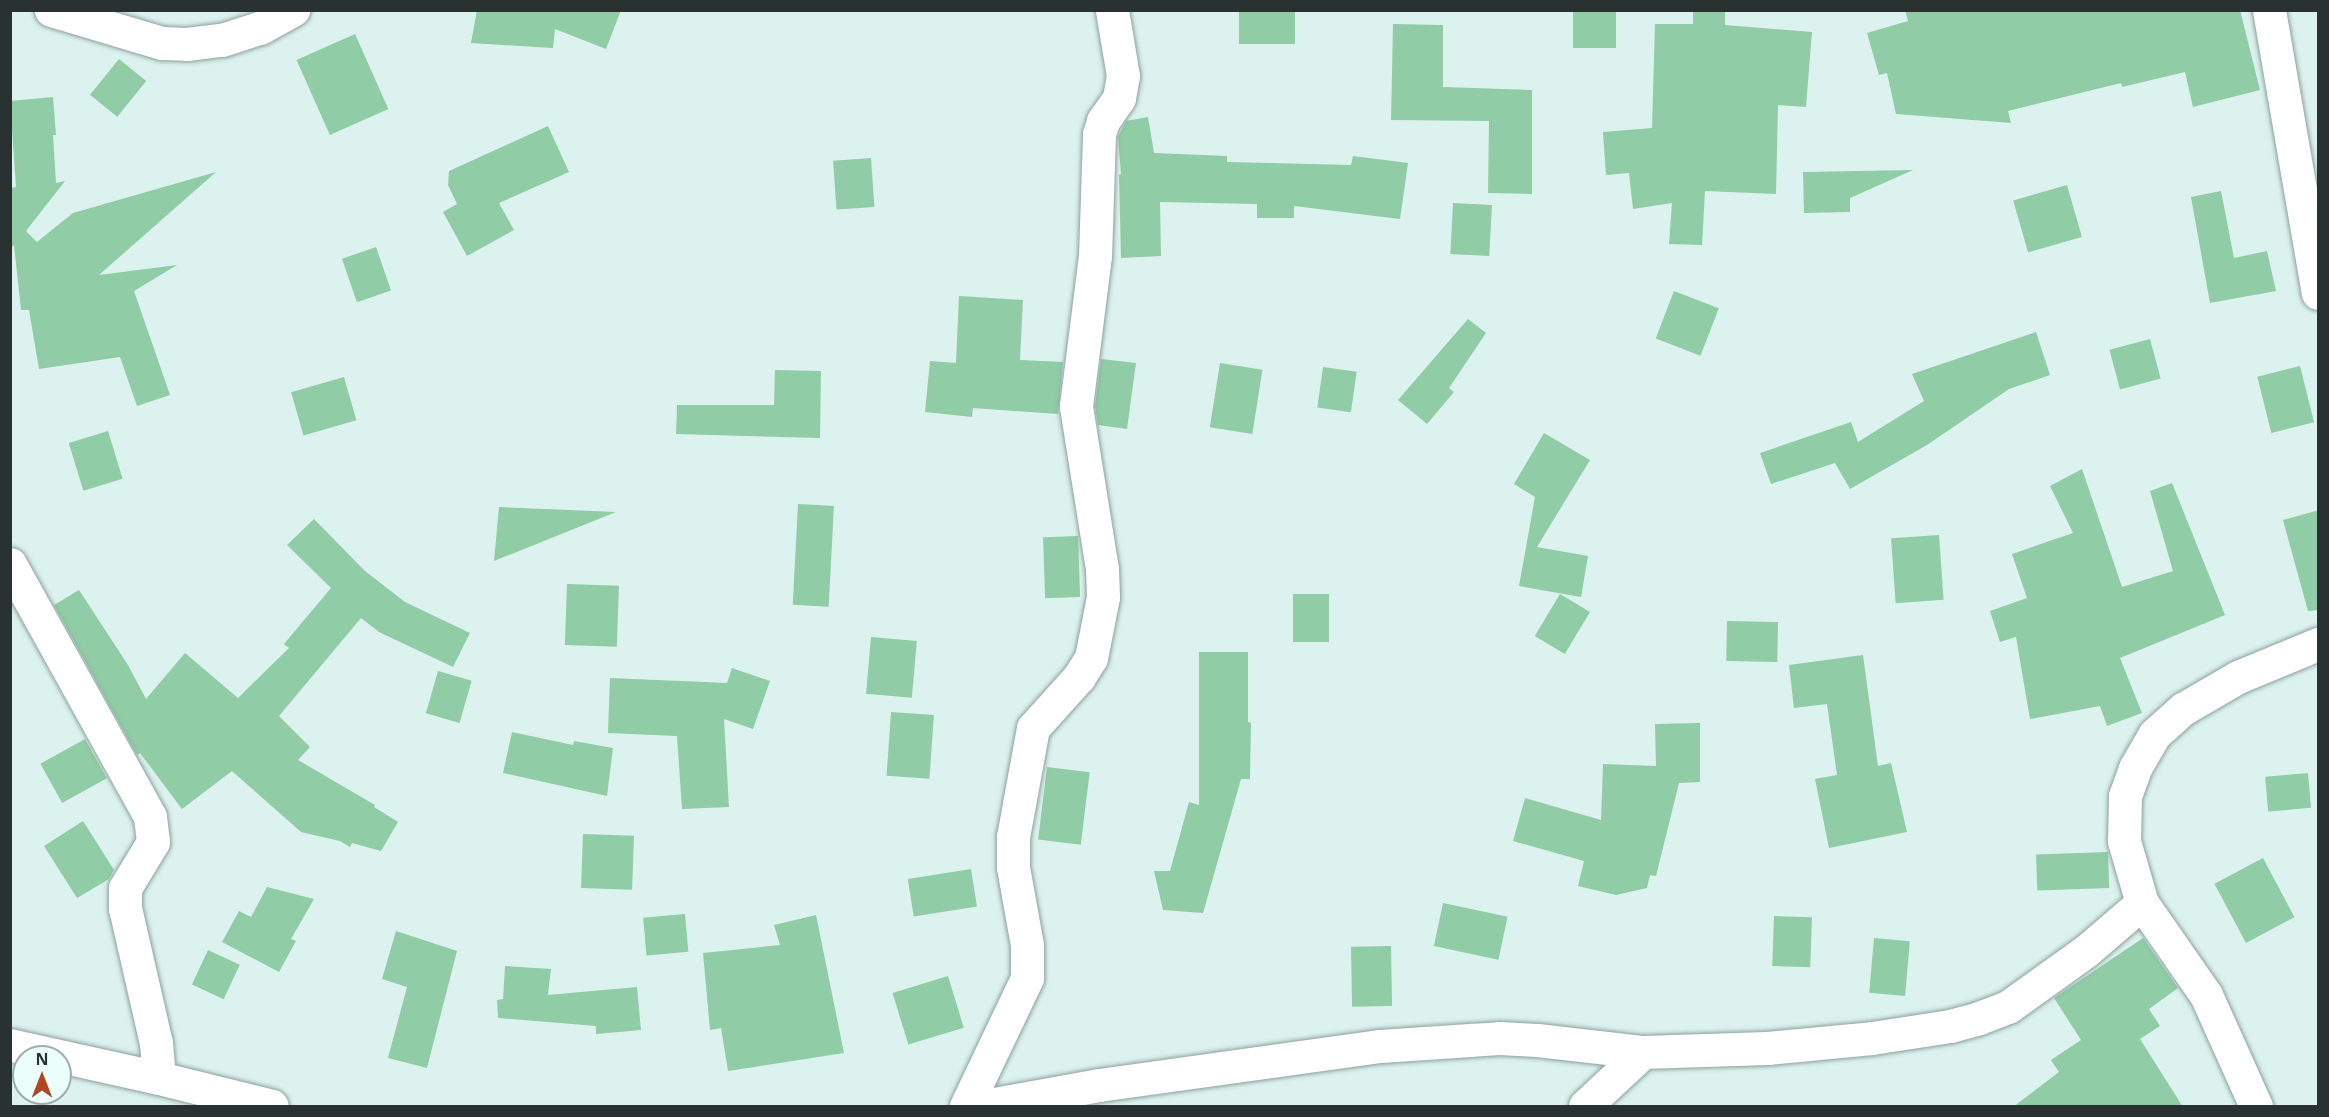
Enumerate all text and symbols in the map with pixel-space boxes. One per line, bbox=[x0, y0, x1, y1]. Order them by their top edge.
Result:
north arrow bbox=[12, 1045, 72, 1105]
text: N bbox=[35, 1048, 49, 1070]

